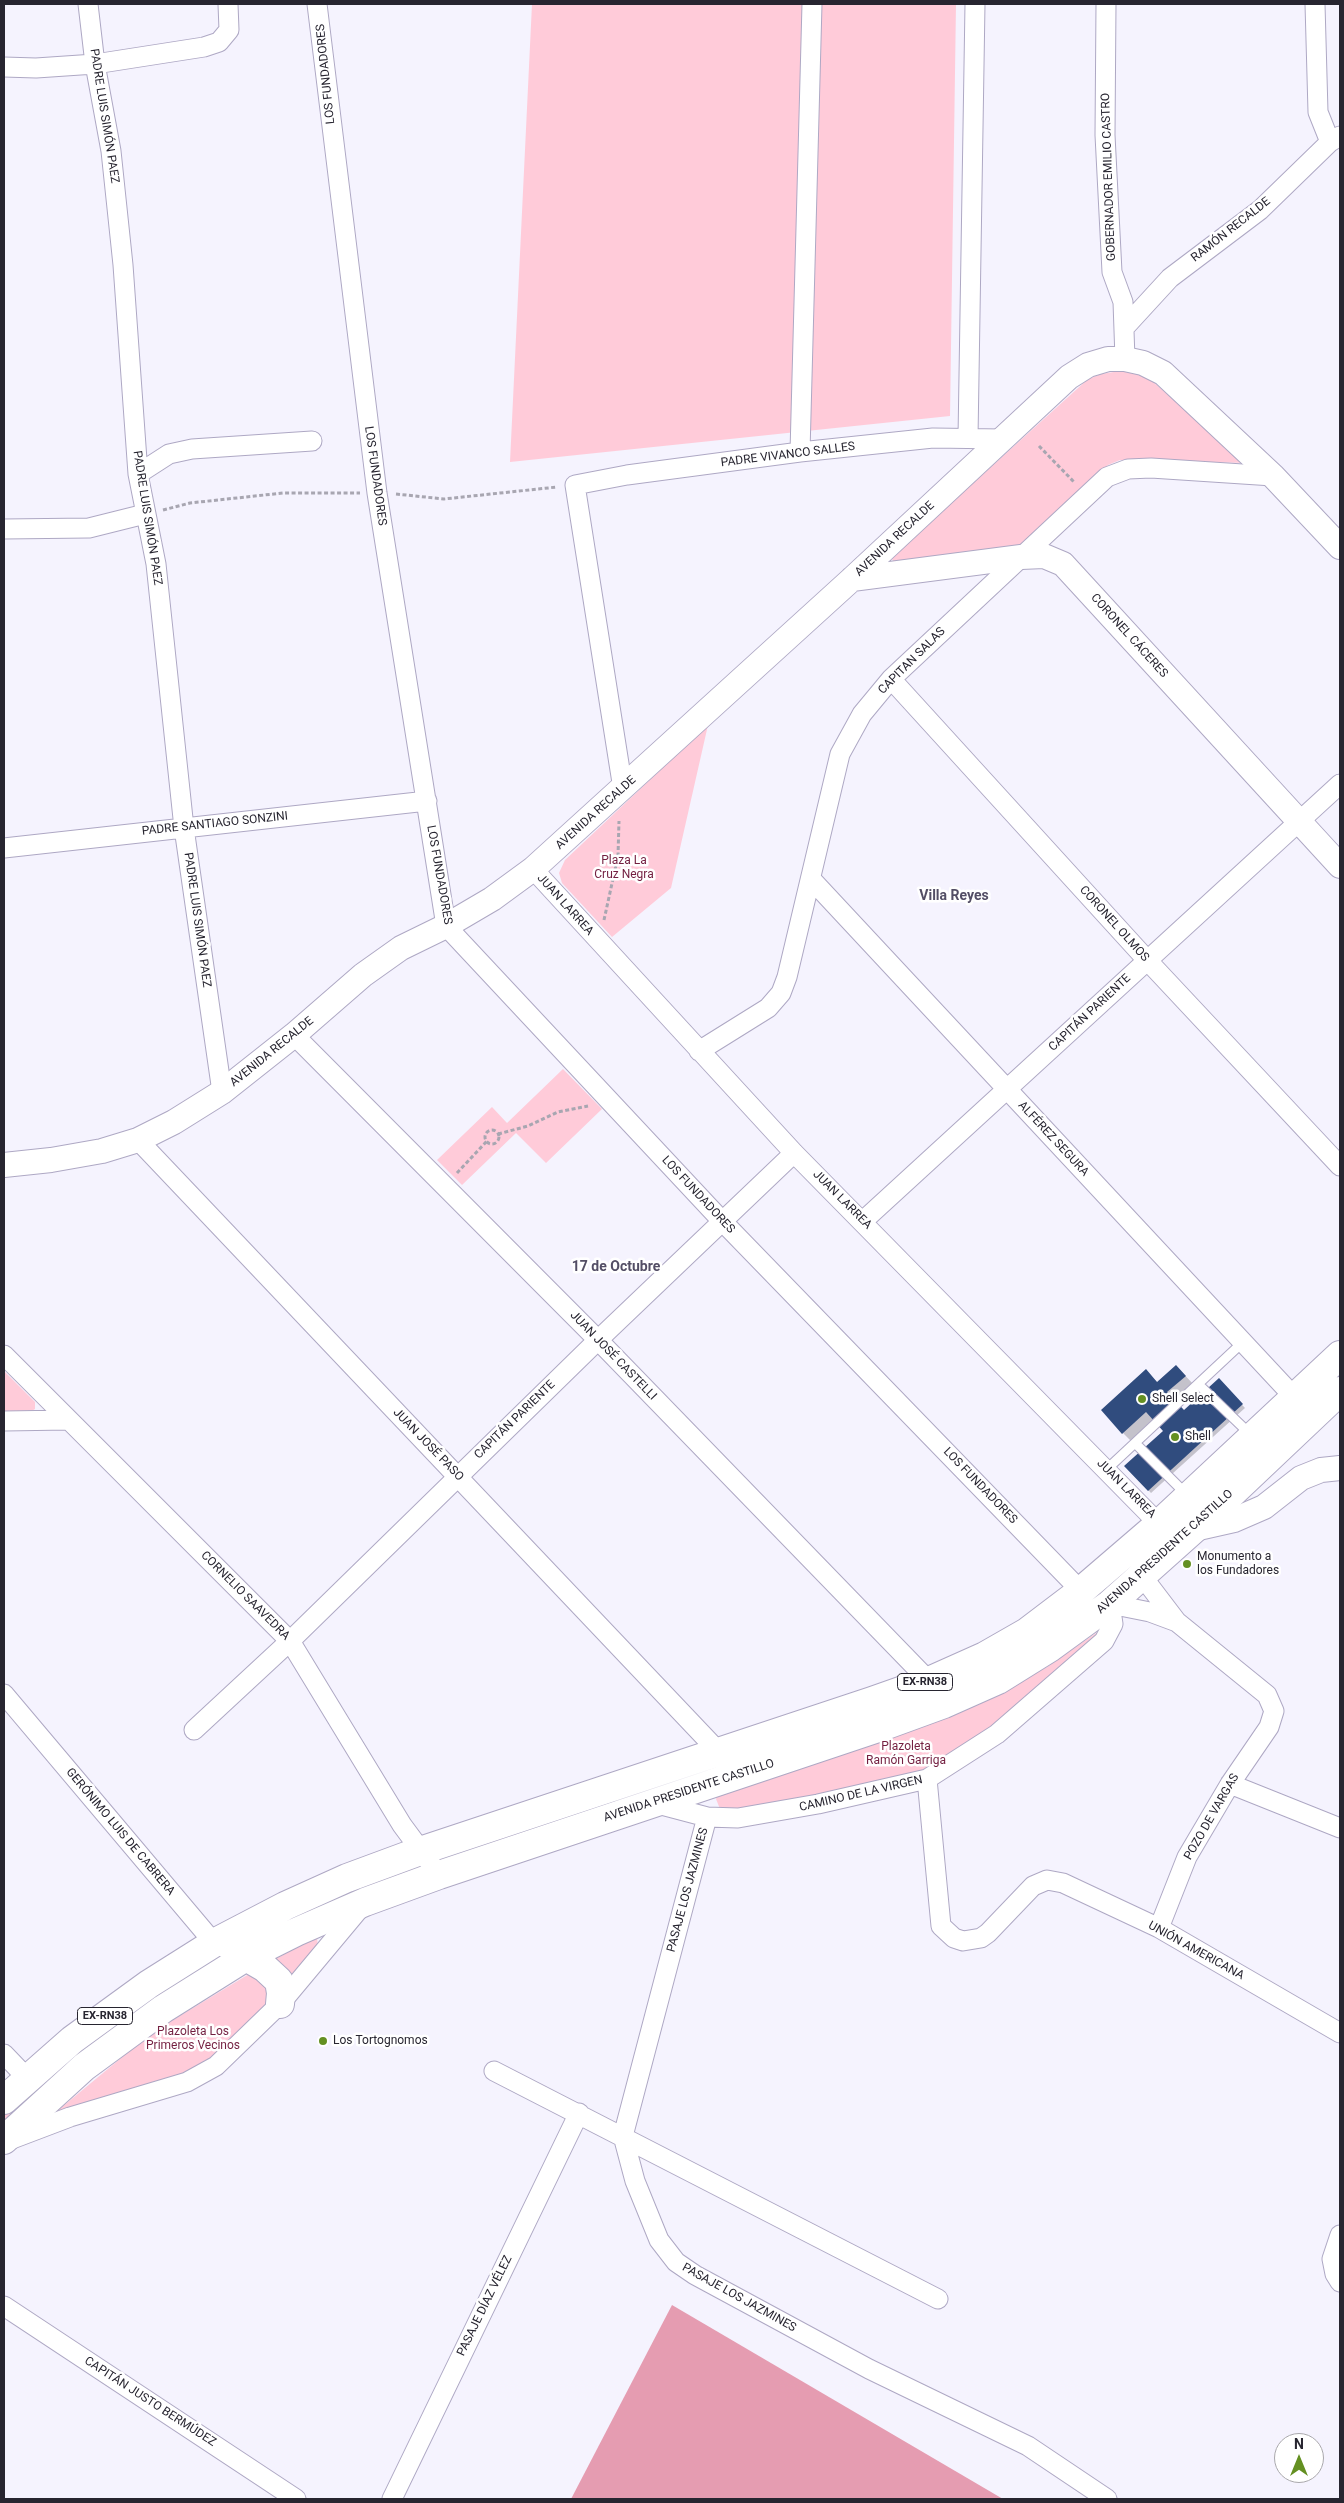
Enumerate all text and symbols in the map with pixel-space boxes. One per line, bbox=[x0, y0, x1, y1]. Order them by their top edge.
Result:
street label: LOS FUNDADORES bbox=[314, 23, 338, 125]
street label: PADRE LUIS SIMÓN PAEZ bbox=[86, 48, 122, 184]
street label: GOBERNADOR EMILIO CASTRO bbox=[1099, 93, 1119, 261]
street label: RAMÓN RECALDE bbox=[1189, 195, 1273, 265]
street label: LOS FUNDADORES bbox=[361, 425, 389, 527]
street label: PADRE VIVANCO SALLES bbox=[720, 440, 856, 470]
street label: PADRE LUIS SIMÓN PAEZ bbox=[129, 450, 165, 586]
street label: AVENIDA RECALDE bbox=[852, 499, 938, 579]
street label: CORONEL CÁCERES bbox=[1087, 591, 1171, 681]
street label: CAPITAN SALAS bbox=[875, 624, 949, 698]
street label: AVENIDA RECALDE bbox=[553, 773, 639, 853]
street label: PADRE SANTIAGO SONZINI bbox=[141, 809, 289, 839]
street label: LOS FUNDADORES bbox=[423, 824, 455, 926]
street label: PADRE LUIS SIMÓN PAEZ bbox=[180, 852, 214, 988]
park label: Plaza La Cruz Negra bbox=[594, 854, 654, 882]
street label: JUAN LARREA bbox=[534, 871, 596, 939]
street label: CORONEL OLMOS bbox=[1076, 883, 1152, 965]
district label: Villa Reyes bbox=[919, 888, 989, 904]
street label: CAPITÁN PARIENTE bbox=[1046, 971, 1134, 1055]
street label: AVENIDA RECALDE bbox=[227, 1014, 317, 1090]
street label: ALFÉREZ SEGURA bbox=[1015, 1099, 1091, 1179]
street label: LOS FUNDADORES bbox=[658, 1153, 738, 1237]
street label: JUAN LARREA bbox=[810, 1168, 874, 1232]
district label: 17 de Octubre bbox=[572, 1259, 660, 1275]
street label: JUAN JOSÉ CASTELLI bbox=[567, 1308, 659, 1404]
street label: CAPITÁN PARIENTE bbox=[472, 1378, 558, 1462]
place label: Shell Select bbox=[1152, 1392, 1214, 1406]
marker: Shell Select bbox=[1136, 1393, 1148, 1405]
street label: JUAN JOSÉ PASO bbox=[390, 1406, 466, 1484]
place label: Shell bbox=[1185, 1430, 1211, 1444]
marker: Shell bbox=[1169, 1431, 1181, 1443]
street label: LOS FUNDADORES bbox=[940, 1445, 1020, 1527]
street label: JUAN LARREA bbox=[1094, 1457, 1158, 1521]
street label: AVENIDA PRESIDENTE CASTILLO bbox=[1094, 1487, 1236, 1617]
street label: CORNELIO SAAVEDRA bbox=[198, 1549, 292, 1643]
place label: Monumento a los Fundadores bbox=[1197, 1550, 1279, 1578]
marker: Monumento a los Fundadores bbox=[1181, 1558, 1193, 1570]
road number: EX-RN38 bbox=[898, 1674, 952, 1690]
park label: Plazoleta Ramón Garriga bbox=[866, 1740, 946, 1768]
street label: AVENIDA PRESIDENTE CASTILLO bbox=[602, 1757, 776, 1825]
street label: GERÓNIMO LUIS DE CABRERA bbox=[63, 1765, 177, 1899]
street label: POZO DE VARGAS bbox=[1181, 1771, 1243, 1863]
street label: CAMINO DE LA VIRGEN bbox=[798, 1773, 924, 1815]
street label: PASAJE LOS JAZMINES bbox=[664, 1826, 712, 1954]
street label: UNIÓN AMERICANA bbox=[1146, 1919, 1246, 1983]
road number: EX-RN38 bbox=[78, 2008, 132, 2024]
park label: Plazoleta Los Primeros Vecinos bbox=[146, 2025, 240, 2053]
place label: Los Tortognomos bbox=[333, 2034, 428, 2048]
marker: Los Tortognomos bbox=[317, 2035, 329, 2047]
street label: PASAJE DÍAZ VÉLEZ bbox=[454, 2253, 516, 2359]
street label: PASAJE LOS JAZMINES bbox=[679, 2261, 799, 2335]
street label: CAPITÁN JUSTO BERMÚDEZ bbox=[82, 2354, 218, 2450]
north arrow bbox=[1274, 2433, 1324, 2483]
text: N bbox=[1294, 2436, 1304, 2452]

